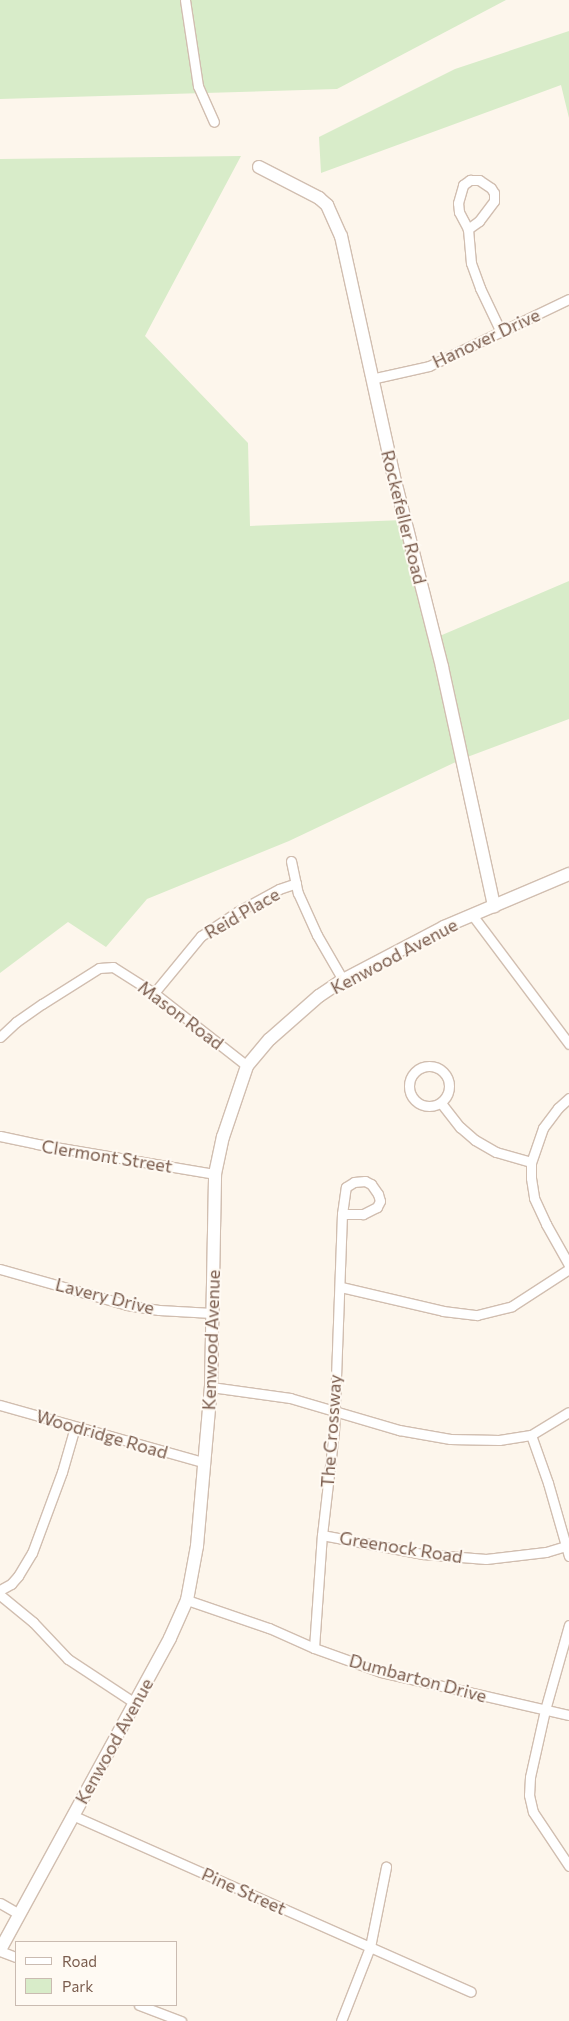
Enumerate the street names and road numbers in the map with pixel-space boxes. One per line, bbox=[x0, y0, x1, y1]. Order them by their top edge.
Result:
street label: Hanover Drive bbox=[429, 304, 543, 372]
street label: Rockefeller Road bbox=[377, 448, 431, 586]
street label: Reid Place bbox=[201, 883, 283, 943]
street label: Kenwood Avenue bbox=[327, 913, 461, 999]
street label: Mason Road bbox=[134, 976, 228, 1054]
street label: Clermont Street bbox=[40, 1135, 174, 1177]
street label: Kenwood Avenue bbox=[198, 1269, 224, 1411]
street label: Lavery Drive bbox=[53, 1273, 157, 1319]
street label: The Crossway bbox=[316, 1374, 346, 1488]
street label: Woodridge Road bbox=[34, 1405, 170, 1463]
street label: Greenock Road bbox=[338, 1527, 464, 1567]
street label: Dumbarton Drive bbox=[347, 1649, 489, 1707]
street label: Kenwood Avenue bbox=[70, 1674, 158, 1808]
street label: Pine Street bbox=[198, 1863, 290, 1919]

